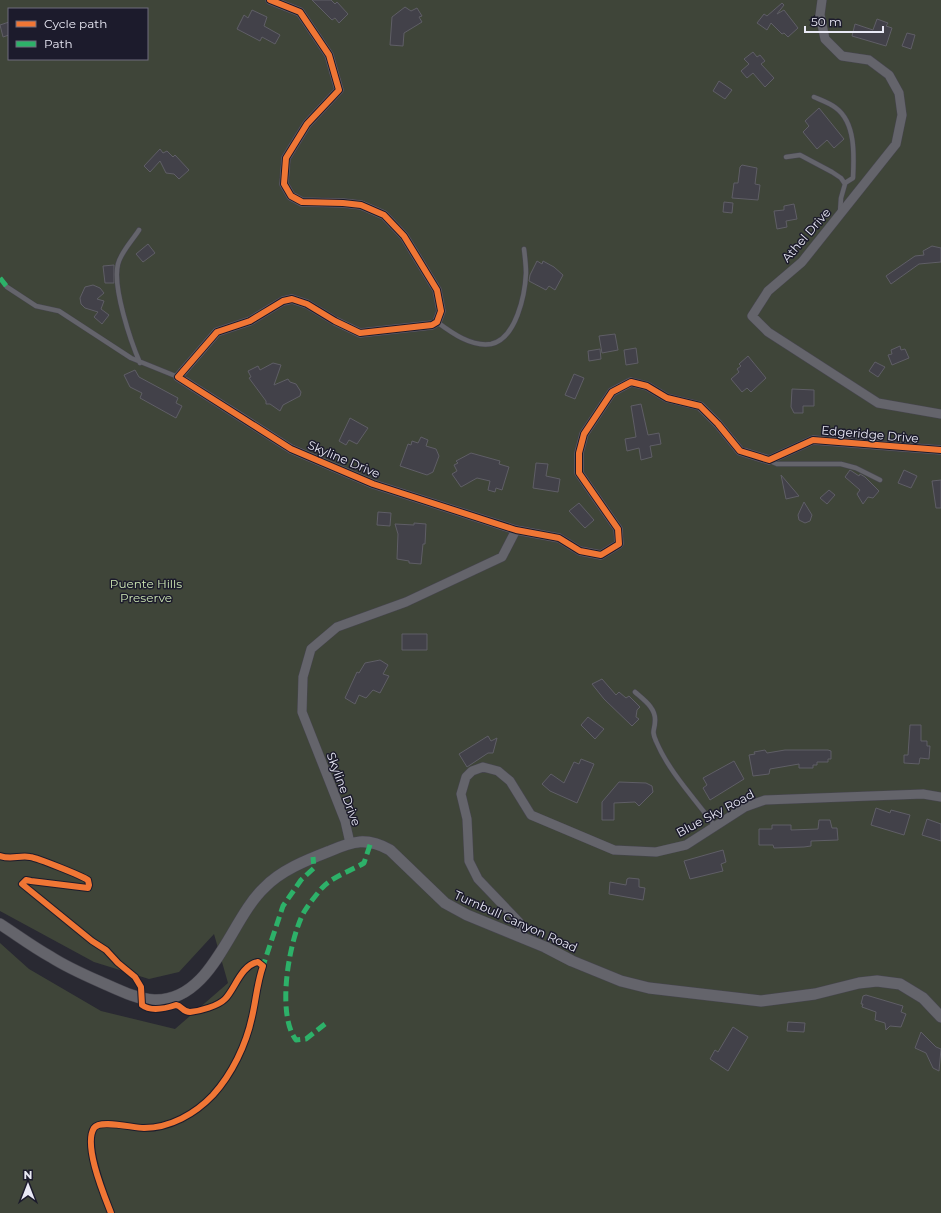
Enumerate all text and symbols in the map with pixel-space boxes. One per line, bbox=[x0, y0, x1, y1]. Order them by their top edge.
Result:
legend bbox=[8, 8, 148, 60]
scale bar bbox=[805, 8, 883, 34]
text: 50 m bbox=[811, 14, 842, 29]
text: Cycle path bbox=[44, 16, 107, 31]
text: Path bbox=[44, 36, 73, 51]
street label: Athel Drive bbox=[778, 205, 834, 265]
street label: Edgeridge Drive bbox=[821, 422, 919, 446]
street label: Skyline Drive bbox=[306, 437, 382, 481]
park label: Puente Hills Preserve bbox=[110, 576, 182, 605]
street label: Skyline Drive bbox=[324, 750, 364, 828]
street label: Blue Sky Road bbox=[674, 786, 756, 840]
street label: Turnbull Canyon Road bbox=[452, 887, 580, 955]
north arrow bbox=[8, 1165, 48, 1205]
text: N bbox=[24, 1168, 32, 1182]

